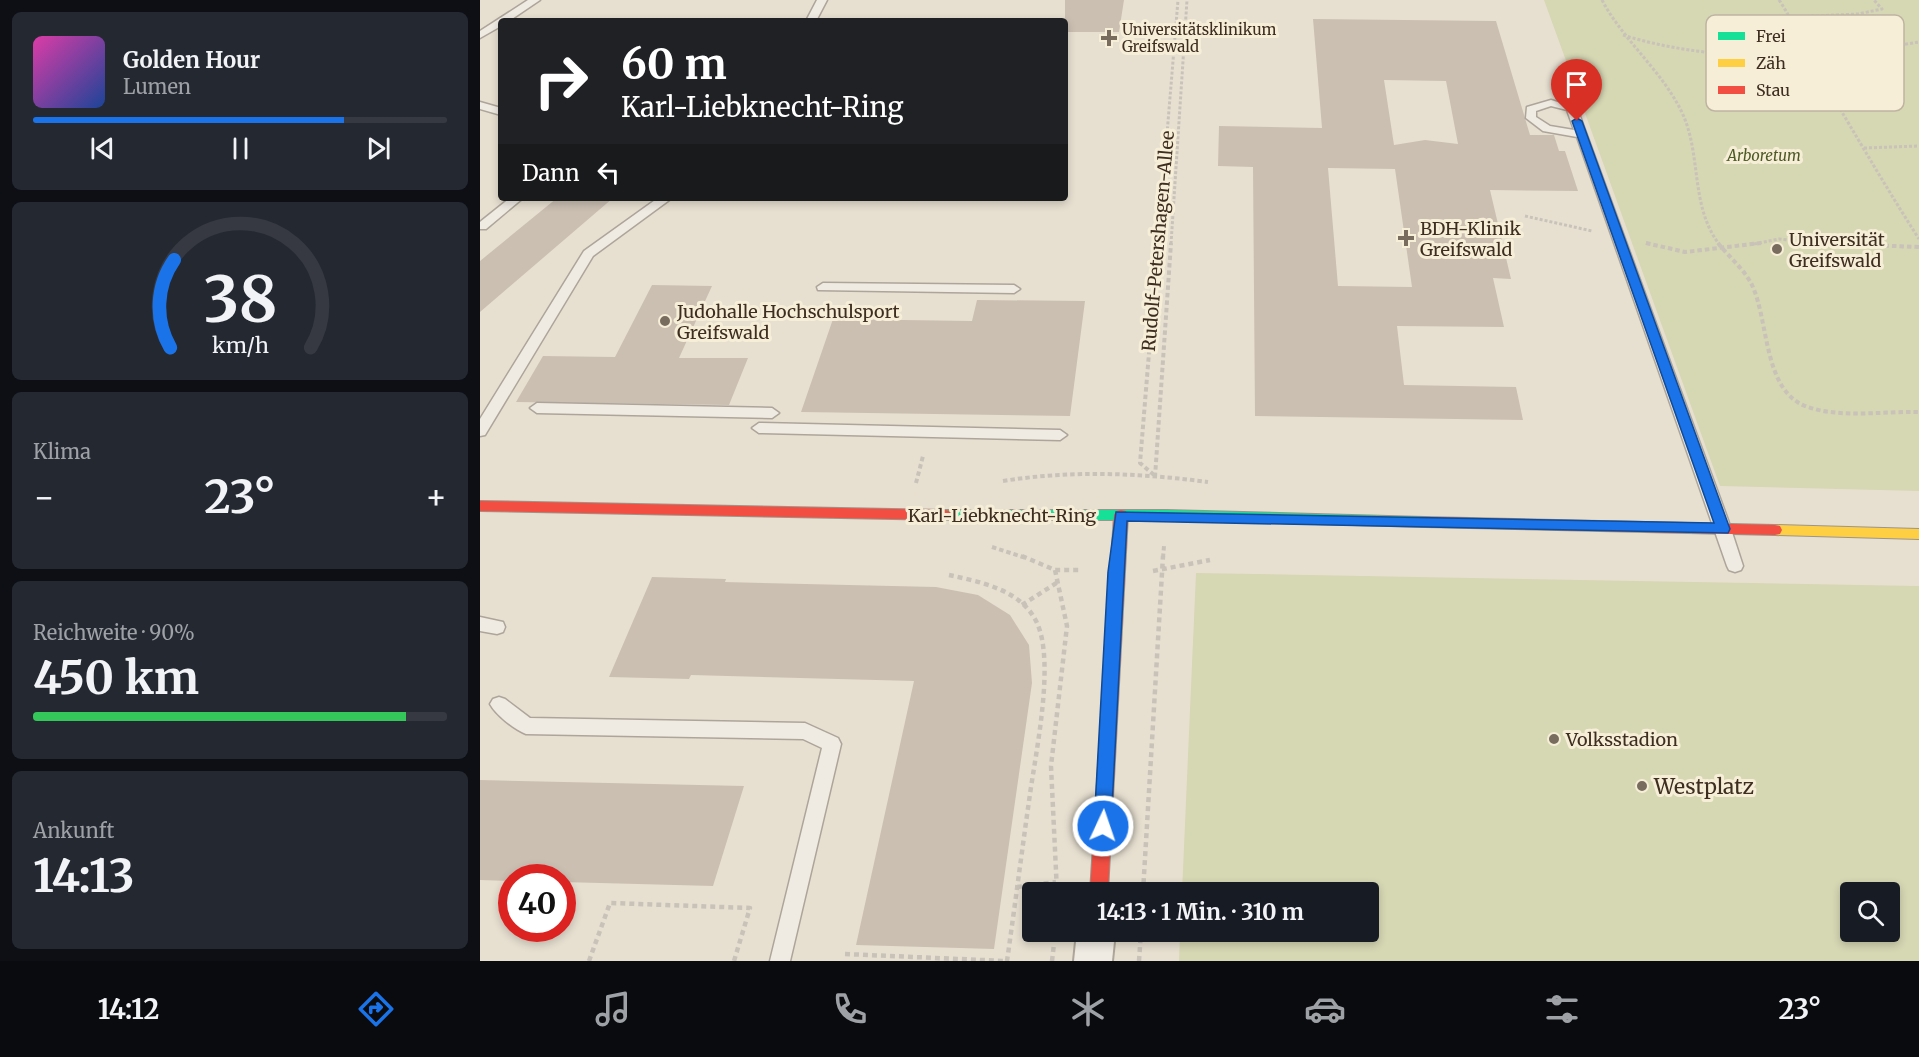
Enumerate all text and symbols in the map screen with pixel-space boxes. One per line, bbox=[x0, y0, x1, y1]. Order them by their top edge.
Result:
legend bbox=[1706, 15, 1904, 111]
place label: Universitätsklinikum Greifswald bbox=[1122, 20, 1277, 56]
text: Frei bbox=[1756, 26, 1786, 46]
marker: Universitätsklinikum Greifswald bbox=[1100, 29, 1118, 47]
text: 60 m bbox=[621, 38, 727, 90]
icon: right bbox=[522, 42, 600, 120]
text: Golden Hour bbox=[123, 46, 260, 74]
text: Zäh bbox=[1756, 53, 1786, 73]
pin bbox=[1551, 59, 1602, 121]
icon: arrive bbox=[1560, 68, 1593, 101]
text: Lumen bbox=[123, 74, 191, 99]
text: Stau bbox=[1756, 80, 1790, 100]
text: Karl-Liebknecht-Ring bbox=[621, 90, 904, 124]
street label: Rudolf-Petershagen-Allee bbox=[1137, 129, 1179, 353]
icon: previous bbox=[86, 132, 119, 165]
icon: pause bbox=[224, 132, 257, 165]
icon: next bbox=[362, 132, 395, 165]
park label: Arboretum bbox=[1726, 146, 1801, 165]
icon: left bbox=[592, 156, 625, 189]
text: Dann bbox=[522, 159, 580, 187]
place label: BDH-Klinik Greifswald bbox=[1420, 217, 1521, 261]
place label: Universität Greifswald bbox=[1789, 228, 1885, 272]
marker: BDH-Klinik Greifswald bbox=[1397, 229, 1415, 247]
marker: Universität Greifswald bbox=[1770, 242, 1784, 256]
text: 38 bbox=[203, 261, 277, 339]
place label: Judohalle Hochschulsport Greifswald bbox=[676, 300, 900, 344]
marker: Judohalle Hochschulsport Greifswald bbox=[658, 314, 672, 328]
text: km/h bbox=[212, 332, 268, 359]
text: Klima bbox=[33, 439, 91, 464]
text: 23° bbox=[204, 469, 276, 525]
text: − bbox=[33, 477, 55, 518]
text: + bbox=[425, 477, 447, 518]
street label: Karl-Liebknecht-Ring bbox=[908, 504, 1096, 527]
text: Reichweite · 90% bbox=[33, 620, 195, 645]
text: 450 km bbox=[33, 650, 199, 706]
place label: Volksstadion bbox=[1565, 728, 1678, 751]
marker: Volksstadion bbox=[1547, 732, 1561, 746]
place label: Westplatz bbox=[1653, 773, 1754, 800]
marker: Westplatz bbox=[1635, 779, 1649, 793]
position arrow bbox=[1071, 794, 1135, 858]
text: Ankunft bbox=[33, 818, 114, 843]
text: 14:13 bbox=[33, 848, 135, 904]
speed limit sign: 40 bbox=[498, 864, 576, 942]
map controls bbox=[1840, 882, 1900, 942]
button: search bbox=[1840, 882, 1900, 942]
text: 14:13 · 1 Min. · 310 m bbox=[1097, 898, 1304, 926]
icon: directions bbox=[355, 988, 397, 1030]
icon: music bbox=[592, 988, 634, 1030]
icon: phone bbox=[829, 988, 871, 1030]
icon: climate bbox=[1067, 988, 1109, 1030]
icon: car bbox=[1304, 988, 1346, 1030]
icon: filters bbox=[1541, 988, 1583, 1030]
text: 14:12 bbox=[98, 992, 159, 1026]
text: 23° bbox=[1778, 992, 1821, 1026]

